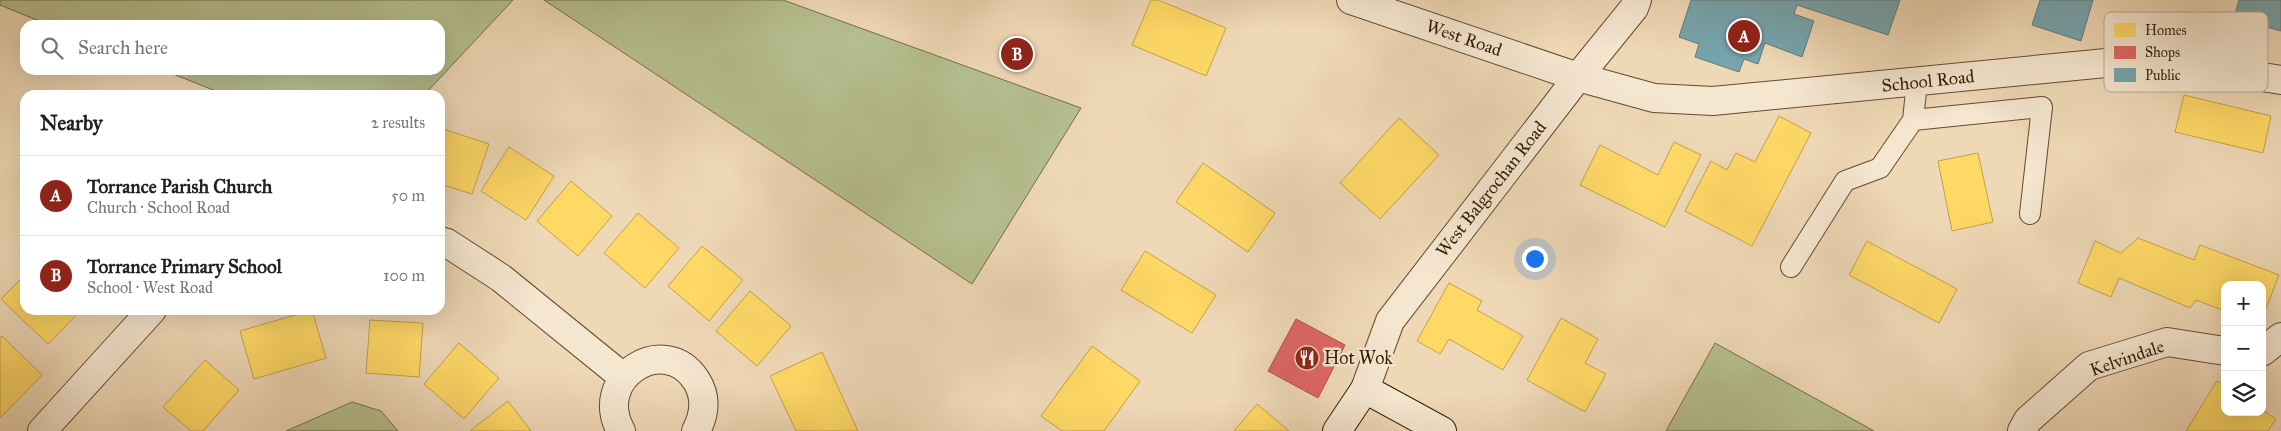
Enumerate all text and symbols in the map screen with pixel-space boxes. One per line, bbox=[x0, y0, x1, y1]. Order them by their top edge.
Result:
legend bbox=[2104, 12, 2268, 92]
street label: West Road bbox=[1423, 15, 1505, 61]
pin: A bbox=[1728, 17, 1760, 55]
search box bbox=[20, 20, 445, 75]
text: Homes bbox=[2145, 22, 2187, 39]
icon: search bbox=[38, 34, 66, 62]
pin: B bbox=[1001, 35, 1033, 73]
text: Search here bbox=[78, 36, 168, 59]
text: Shops bbox=[2145, 44, 2180, 61]
street label: School Road bbox=[1880, 65, 1976, 97]
text: Public bbox=[2145, 67, 2181, 84]
text: Nearby bbox=[40, 110, 103, 136]
text: 2 results bbox=[371, 113, 425, 132]
street label: West Balgrochan Road bbox=[1431, 117, 1552, 262]
text: Torrance Parish Church bbox=[87, 175, 272, 198]
text: A bbox=[51, 186, 61, 205]
text: 50 m bbox=[391, 186, 425, 205]
text: Church · School Road bbox=[87, 198, 230, 217]
your location bbox=[1522, 246, 1548, 272]
text: Torrance Primary School bbox=[87, 255, 282, 278]
text: B bbox=[51, 266, 61, 285]
text: 100 m bbox=[383, 266, 425, 285]
text: School · West Road bbox=[87, 278, 213, 297]
map controls bbox=[2221, 281, 2266, 416]
button: + bbox=[2221, 281, 2266, 326]
button: − bbox=[2221, 326, 2266, 371]
street label: Kelvindale bbox=[2087, 335, 2167, 381]
restaurant icon: Hot Wok bbox=[1294, 345, 1320, 371]
place label: Hot Wok bbox=[1324, 347, 1393, 369]
button: layers bbox=[2221, 371, 2266, 416]

